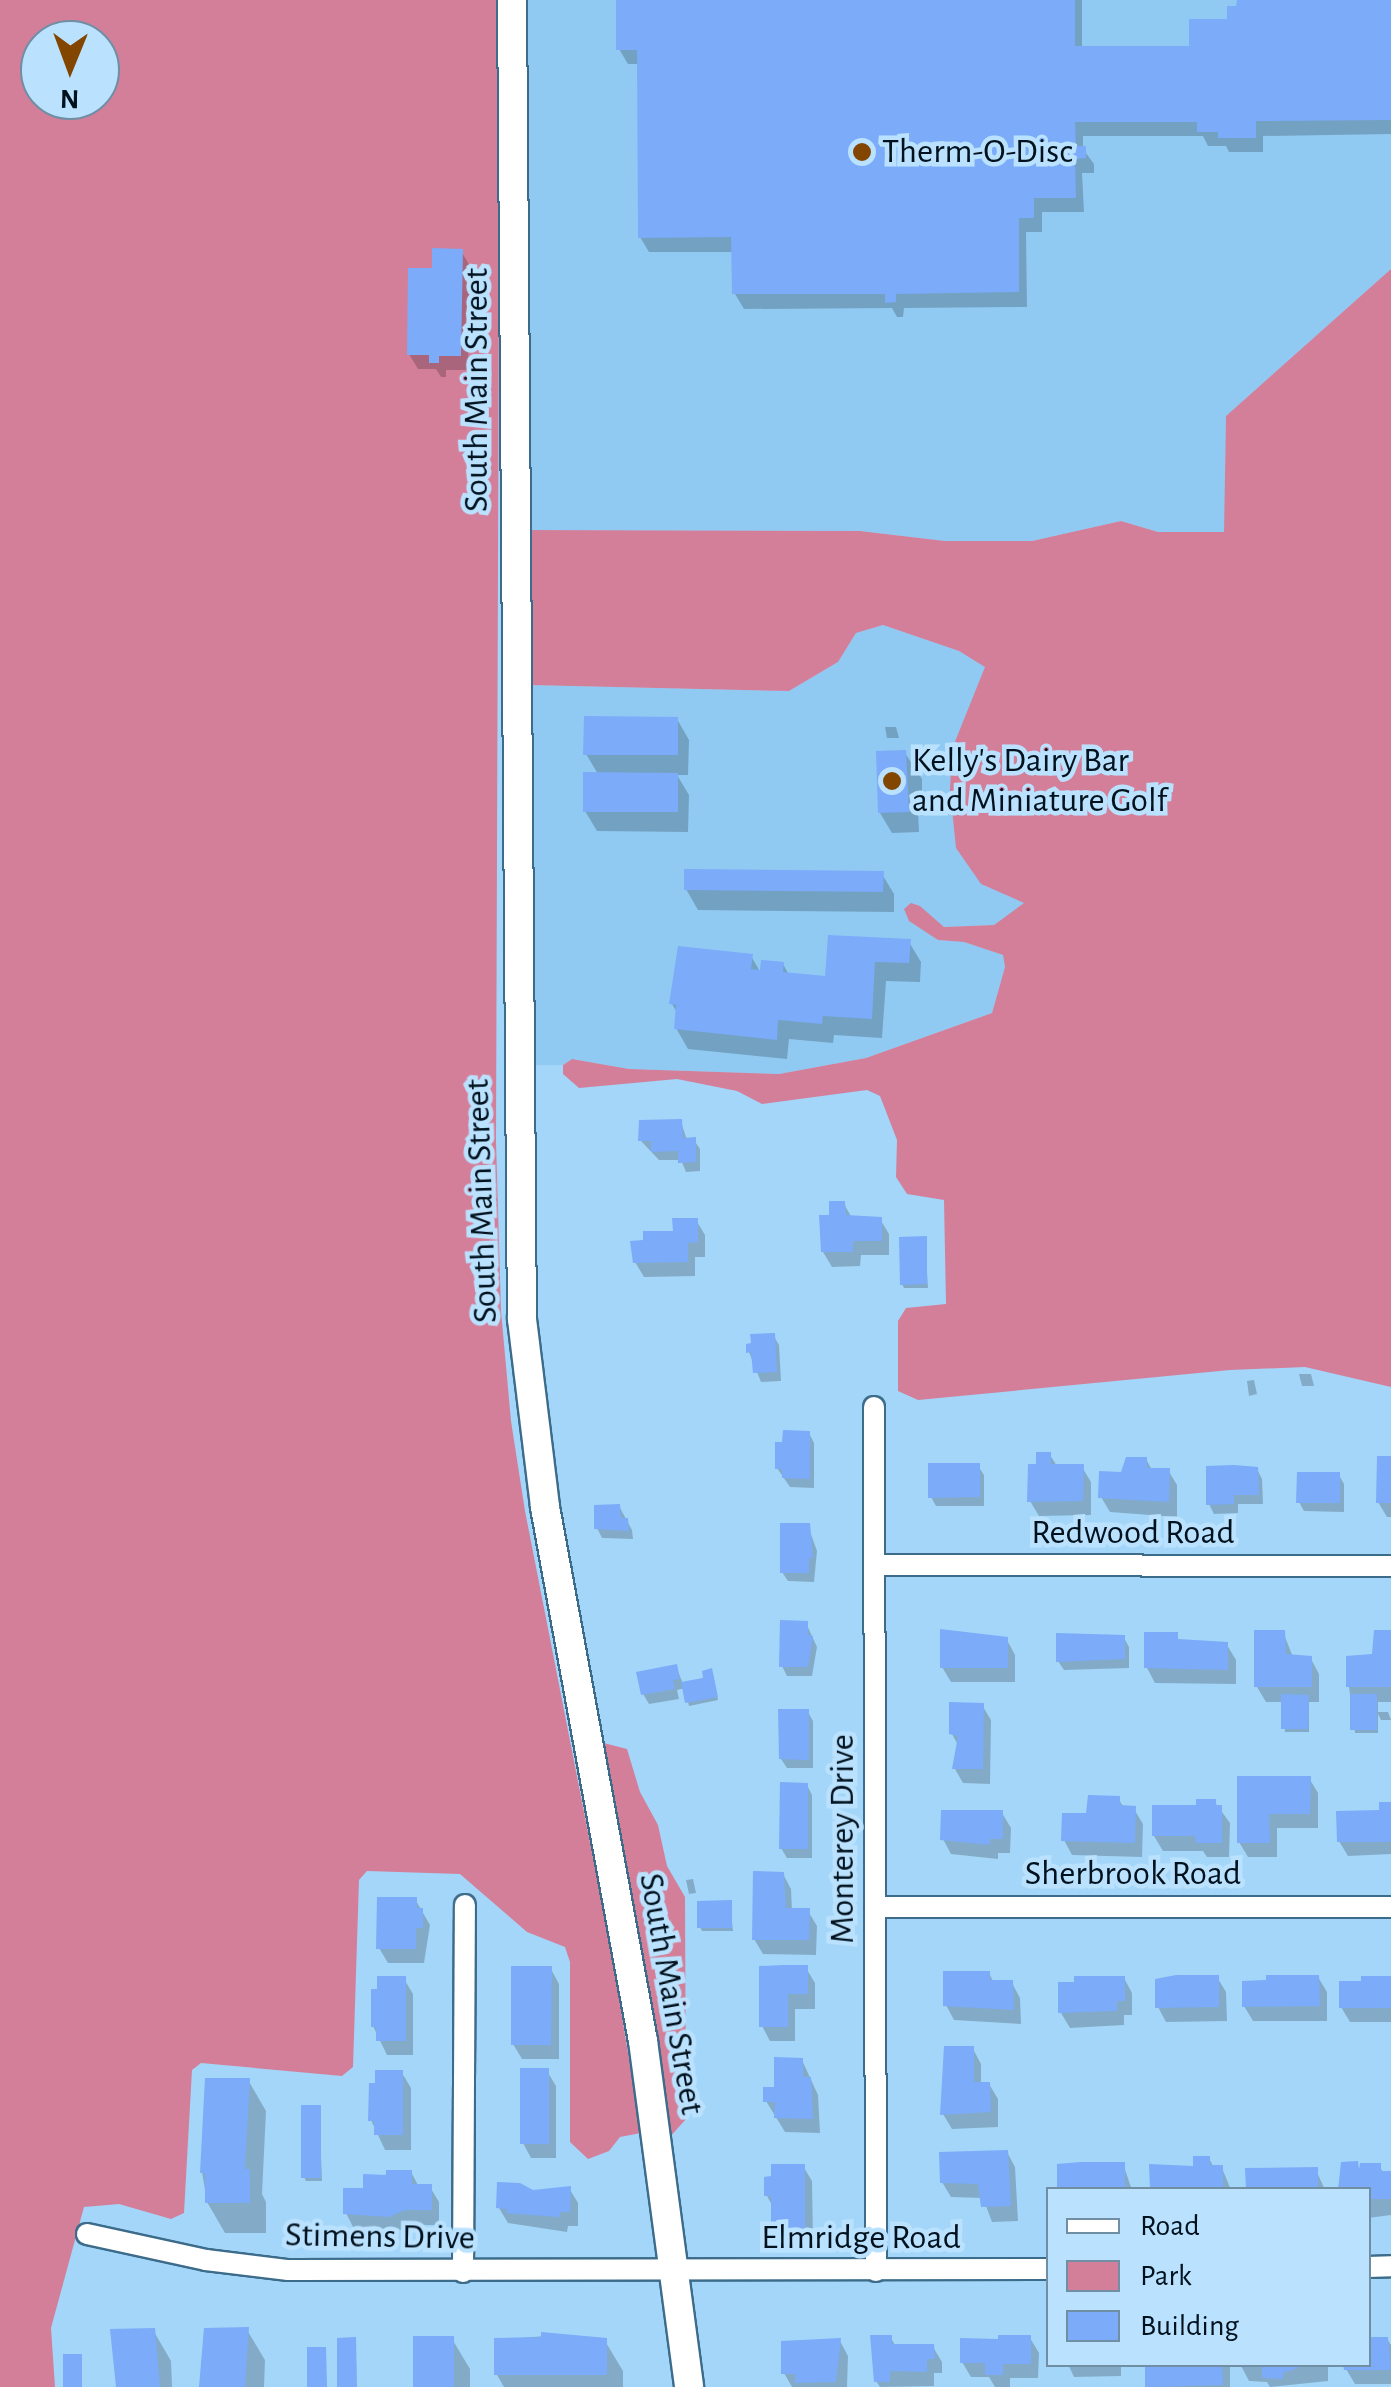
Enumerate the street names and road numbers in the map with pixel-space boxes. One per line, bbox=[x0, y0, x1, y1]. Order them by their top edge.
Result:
street label: South Main Street bbox=[456, 268, 498, 512]
street label: South Main Street bbox=[457, 1078, 507, 1324]
street label: Redwood Road bbox=[1031, 1512, 1235, 1554]
street label: Monterey Drive bbox=[822, 1734, 864, 1944]
street label: Sherbrook Road bbox=[1025, 1853, 1241, 1895]
street label: South Main Street bbox=[629, 1870, 713, 2118]
street label: Stimens Drive bbox=[285, 2214, 475, 2260]
street label: Elmridge Road bbox=[761, 2217, 961, 2259]

